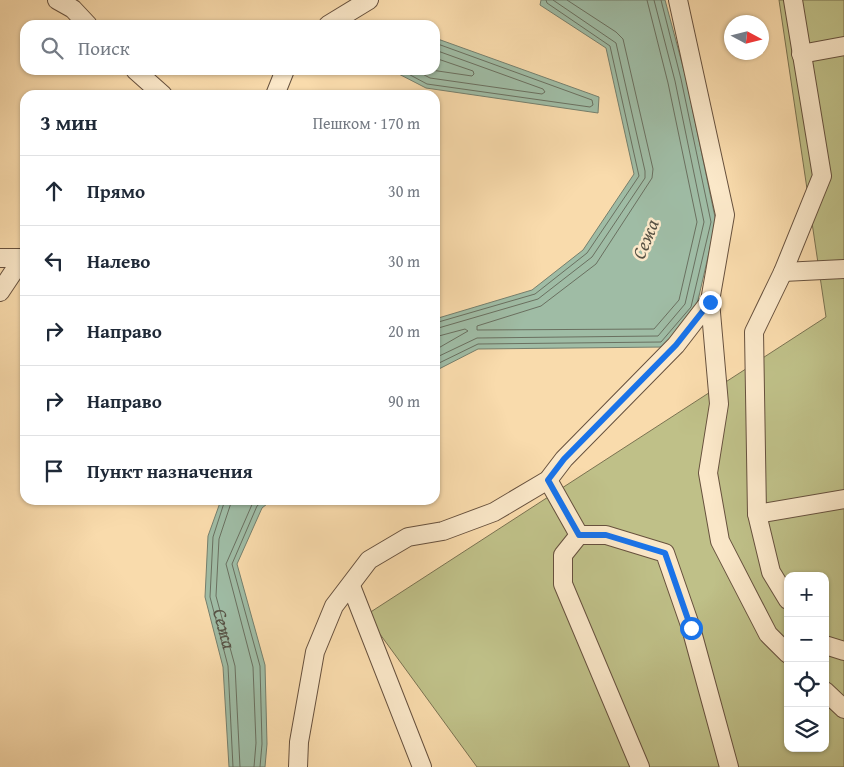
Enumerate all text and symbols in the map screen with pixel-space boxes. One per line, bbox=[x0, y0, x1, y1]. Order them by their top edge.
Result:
north arrow bbox=[724, 15, 769, 60]
search box bbox=[20, 20, 440, 75]
icon: search bbox=[38, 34, 66, 62]
text: Поиск bbox=[78, 34, 130, 62]
text: 3 мин bbox=[40, 107, 97, 138]
text: Пешком · 170 m bbox=[313, 111, 420, 135]
icon: ahead bbox=[40, 177, 68, 205]
text: Прямо bbox=[87, 177, 145, 205]
text: 30 m bbox=[388, 179, 420, 203]
water label: Сежа bbox=[624, 215, 666, 263]
icon: left bbox=[40, 247, 68, 275]
text: Налево bbox=[87, 247, 150, 275]
text: 30 m bbox=[388, 249, 420, 273]
route end bbox=[699, 291, 722, 314]
icon: right bbox=[40, 317, 68, 345]
text: Направо bbox=[87, 317, 162, 345]
text: 20 m bbox=[388, 319, 420, 343]
icon: right bbox=[40, 387, 68, 415]
text: Направо bbox=[87, 387, 162, 415]
text: 90 m bbox=[388, 389, 420, 413]
icon: arrive bbox=[40, 457, 68, 485]
text: Пункт назначения bbox=[87, 457, 253, 485]
map controls bbox=[784, 572, 829, 752]
button: + bbox=[784, 572, 829, 617]
water label: Сежа bbox=[206, 605, 244, 652]
route start bbox=[680, 617, 703, 640]
button: − bbox=[784, 617, 829, 662]
button: locate bbox=[784, 662, 829, 707]
button: layers bbox=[784, 707, 829, 752]

